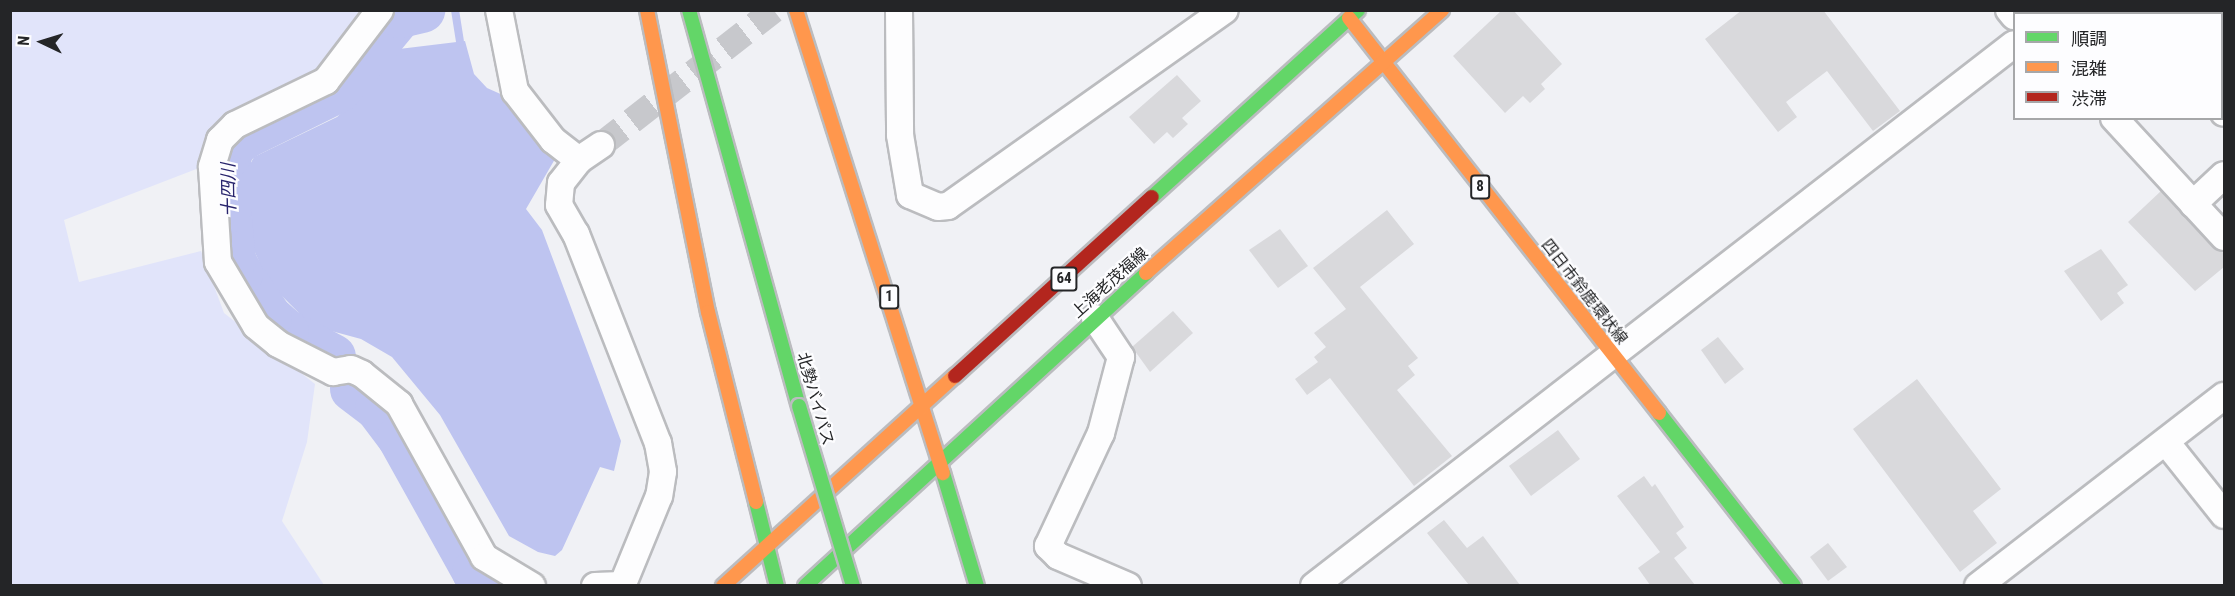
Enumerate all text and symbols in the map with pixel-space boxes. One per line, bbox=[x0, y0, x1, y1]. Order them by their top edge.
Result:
north arrow bbox=[12, 12, 72, 72]
legend bbox=[2013, 12, 2223, 120]
text: 順調 bbox=[2071, 28, 2107, 49]
text: N bbox=[14, 35, 33, 46]
text: 混雑 bbox=[2071, 58, 2107, 79]
text: 渋滞 bbox=[2071, 88, 2107, 109]
water label: 十四川 bbox=[218, 163, 240, 217]
road number: 8 bbox=[1470, 175, 1490, 199]
street label: 四日市鈴鹿環状線 bbox=[1537, 236, 1631, 348]
street label: 上海老茂福線 bbox=[1068, 244, 1152, 322]
road number: 64 bbox=[1049, 267, 1079, 291]
road number: 1 bbox=[878, 285, 900, 309]
street label: 北勢バイパス bbox=[793, 350, 837, 448]

